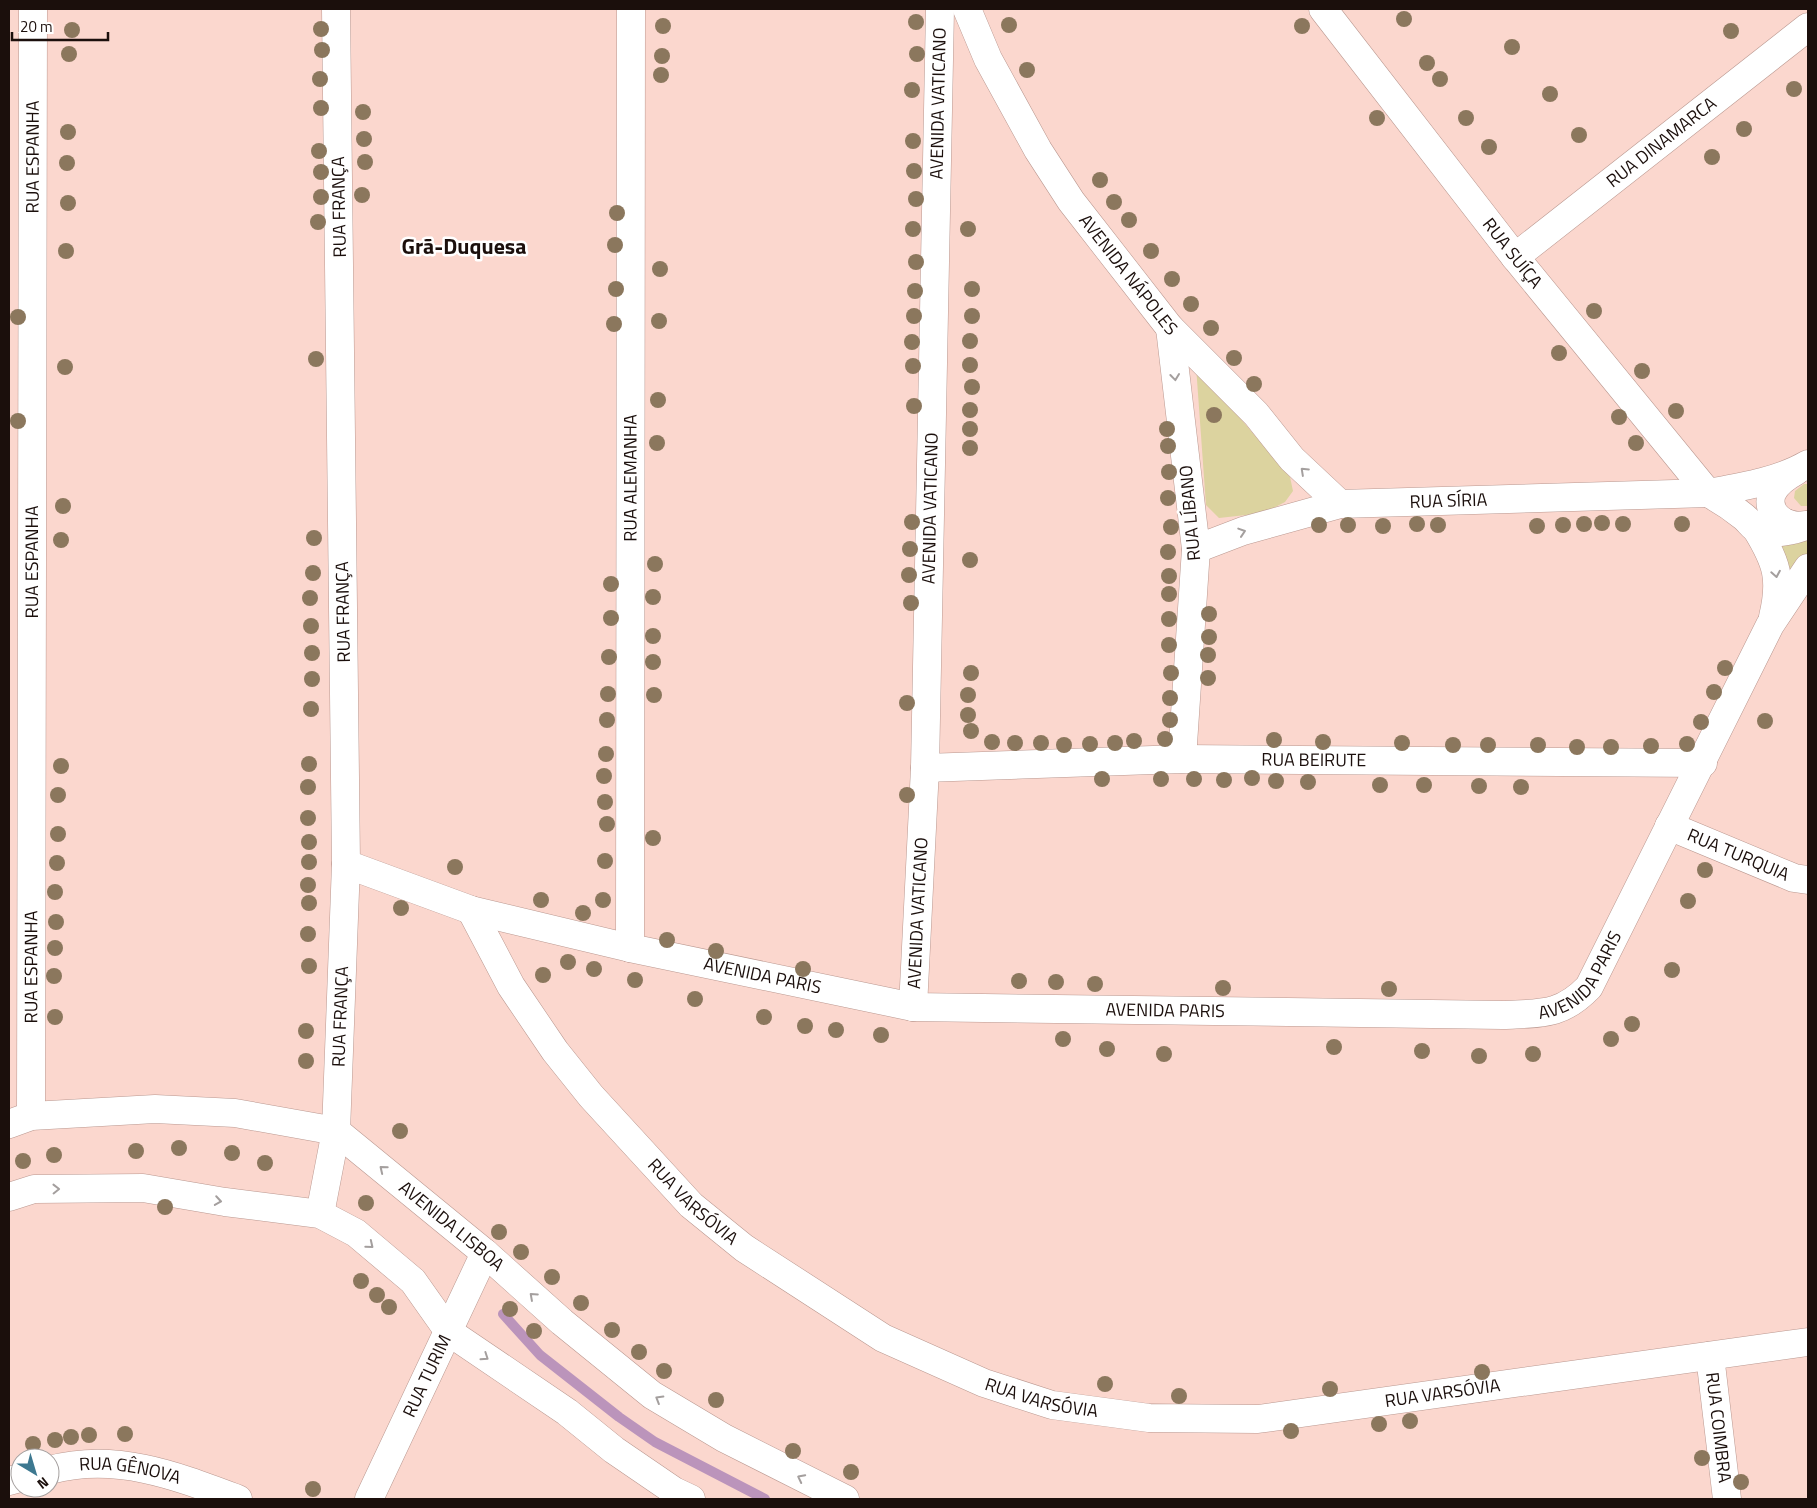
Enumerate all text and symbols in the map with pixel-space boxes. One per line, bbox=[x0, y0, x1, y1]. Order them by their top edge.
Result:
scale bar bbox=[12, 10, 109, 42]
text: 20 m bbox=[20, 15, 53, 38]
street label: AVENIDA VATICANO bbox=[923, 27, 953, 180]
street label: RUA DINAMARCA bbox=[1600, 90, 1722, 194]
street label: RUA ESPANHA bbox=[19, 100, 46, 213]
street label: RUA FRANÇA bbox=[324, 156, 353, 258]
street label: AVENIDA NÁPOLES bbox=[1073, 208, 1184, 341]
street label: RUA SUÍÇA bbox=[1476, 212, 1550, 294]
district label: Grã-Duquesa bbox=[401, 229, 527, 263]
one-way arrow bbox=[1169, 373, 1180, 381]
street label: RUA ALEMANHA bbox=[616, 414, 644, 542]
street label: AVENIDA VATICANO bbox=[915, 432, 945, 584]
street label: RUA LÍBANO bbox=[1172, 464, 1207, 562]
one-way arrow bbox=[1301, 468, 1310, 477]
street label: RUA SÍRIA bbox=[1409, 486, 1488, 515]
street label: RUA ESPANHA bbox=[18, 505, 45, 618]
one-way arrow bbox=[1237, 528, 1245, 538]
street label: RUA FRANÇA bbox=[328, 561, 357, 663]
one-way arrow bbox=[1771, 570, 1781, 579]
street label: RUA BEIRUTE bbox=[1261, 746, 1366, 773]
street label: RUA TURQUIA bbox=[1683, 821, 1794, 888]
street label: AVENIDA VATICANO bbox=[900, 837, 935, 990]
street label: RUA ESPANHA bbox=[17, 910, 44, 1023]
street label: AVENIDA PARIS bbox=[1536, 926, 1628, 1026]
street label: AVENIDA PARIS bbox=[701, 950, 824, 1001]
street label: RUA FRANÇA bbox=[324, 965, 355, 1068]
street label: AVENIDA PARIS bbox=[1105, 996, 1225, 1024]
street label: RUA VARSÓVIA bbox=[642, 1152, 744, 1251]
one-way arrow bbox=[379, 1165, 388, 1174]
street label: AVENIDA LISBOA bbox=[393, 1174, 511, 1278]
one-way arrow bbox=[52, 1184, 60, 1194]
one-way arrow bbox=[213, 1195, 222, 1205]
one-way arrow bbox=[364, 1239, 373, 1248]
one-way arrow bbox=[530, 1293, 539, 1302]
street label: RUA TURIM bbox=[395, 1330, 458, 1422]
one-way arrow bbox=[479, 1351, 489, 1360]
street label: RUA VARSÓVIA bbox=[981, 1370, 1100, 1424]
street label: RUA VARSÓVIA bbox=[1383, 1371, 1502, 1414]
street label: RUA COIMBRA bbox=[1699, 1371, 1739, 1484]
one-way arrow bbox=[655, 1396, 664, 1406]
north arrow bbox=[10, 1448, 60, 1498]
street label: RUA GÊNOVA bbox=[78, 1450, 185, 1491]
text: N bbox=[33, 1472, 54, 1495]
one-way arrow bbox=[797, 1474, 806, 1484]

